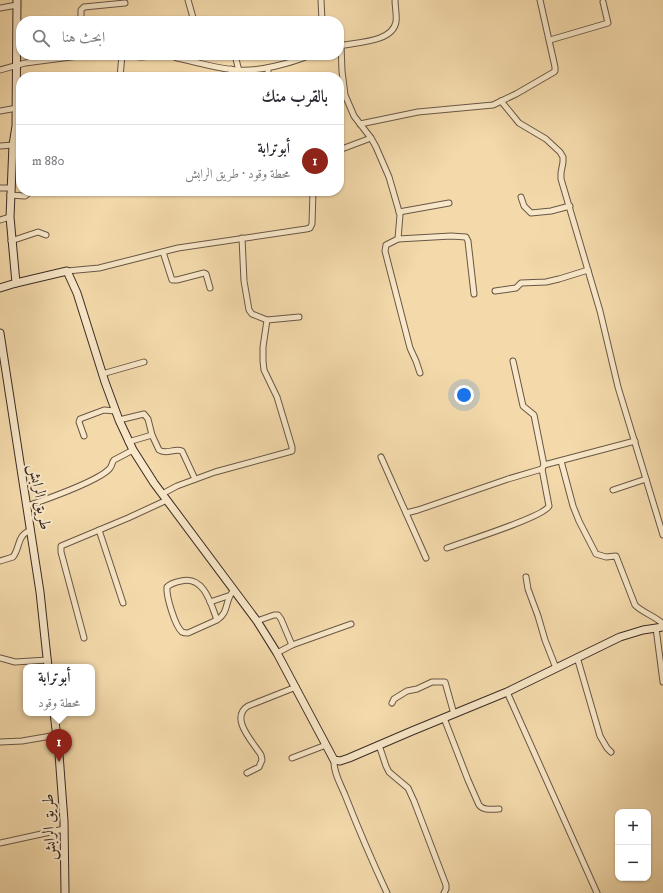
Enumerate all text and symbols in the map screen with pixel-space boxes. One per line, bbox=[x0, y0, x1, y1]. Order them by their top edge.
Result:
search box bbox=[16, 16, 344, 60]
icon: search bbox=[30, 27, 52, 49]
text: ابحث هنا bbox=[62, 28, 105, 47]
text: بالقرب منك bbox=[262, 86, 328, 108]
text: أبوترابة bbox=[257, 139, 290, 158]
text: 880 m bbox=[32, 153, 65, 169]
text: 1 bbox=[313, 153, 317, 169]
text: محطة وقود · طريق الرابش bbox=[185, 166, 290, 182]
your location bbox=[454, 385, 474, 405]
street label: طريق الرابش bbox=[24, 462, 56, 532]
popup bbox=[23, 664, 95, 716]
text: أبوترابة bbox=[38, 668, 71, 687]
text: محطة وقود bbox=[38, 695, 80, 711]
pin: 1 bbox=[46, 729, 72, 762]
street label: طريق الرابش bbox=[38, 793, 60, 861]
map controls bbox=[615, 809, 651, 881]
button: + bbox=[615, 809, 651, 845]
button: − bbox=[615, 845, 651, 881]

